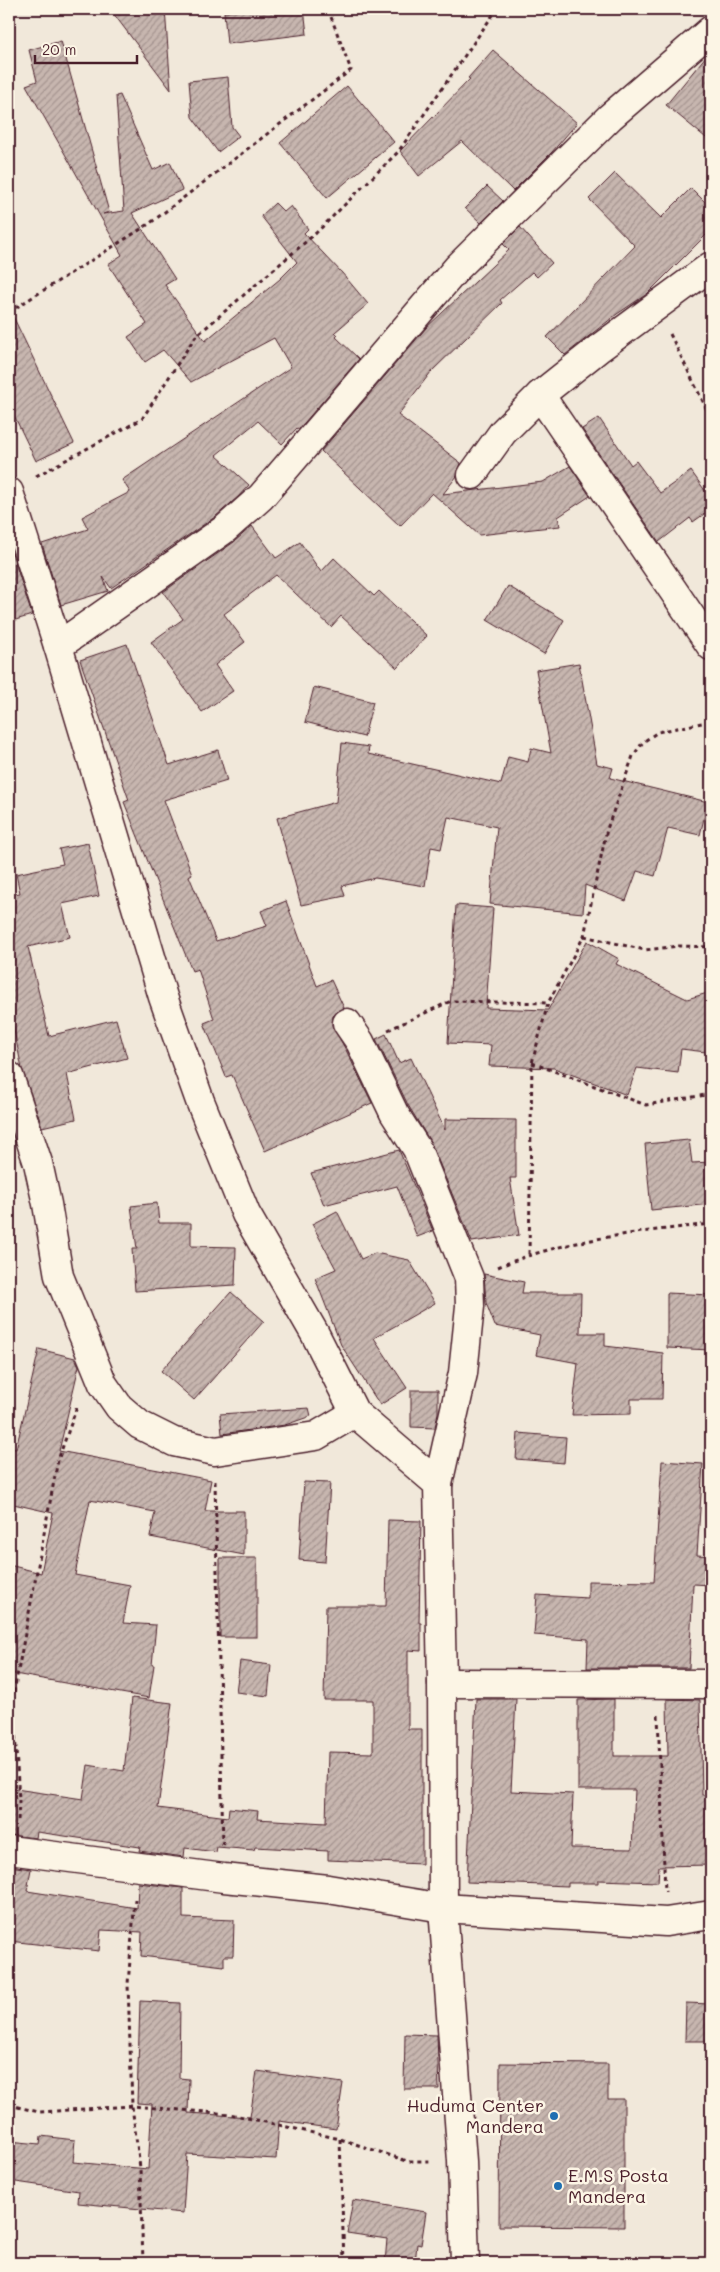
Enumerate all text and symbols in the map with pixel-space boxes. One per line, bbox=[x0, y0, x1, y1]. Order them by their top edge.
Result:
scale bar bbox=[35, 32, 138, 64]
text: 20 m bbox=[42, 39, 76, 59]
place label: Huduma Center Mandera bbox=[407, 2093, 544, 2138]
marker: Huduma Center Mandera bbox=[548, 2110, 560, 2122]
place label: E.M.S Posta Mandera bbox=[568, 2163, 669, 2208]
marker: E.M.S Posta Mandera bbox=[552, 2180, 564, 2192]

